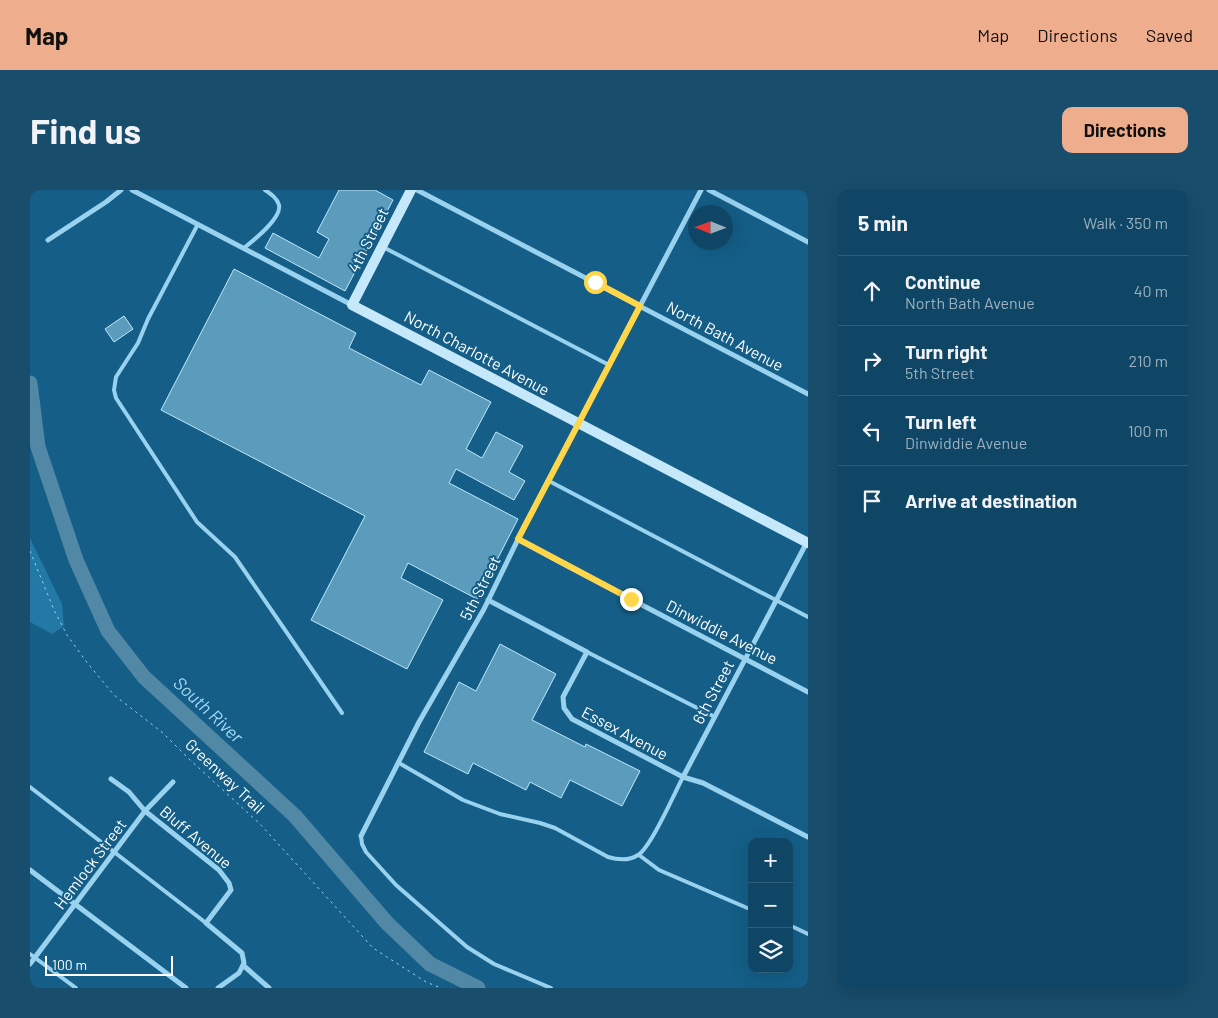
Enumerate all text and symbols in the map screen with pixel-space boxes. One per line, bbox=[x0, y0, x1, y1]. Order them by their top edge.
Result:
text: Map bbox=[25, 21, 68, 50]
text: Map bbox=[977, 24, 1009, 46]
text: Directions bbox=[1037, 24, 1118, 46]
text: Saved bbox=[1146, 24, 1193, 46]
button: Directions bbox=[1062, 107, 1188, 153]
text: Find us bbox=[30, 109, 141, 151]
street label: 4th Street bbox=[343, 204, 392, 275]
north arrow bbox=[688, 205, 733, 250]
text: 5 min bbox=[858, 210, 908, 235]
text: Walk · 350 m bbox=[1083, 213, 1168, 232]
text: Continue bbox=[905, 270, 981, 293]
route start bbox=[584, 271, 607, 294]
icon: ahead bbox=[858, 277, 886, 305]
text: 40 m bbox=[1134, 281, 1168, 300]
text: North Bath Avenue bbox=[905, 293, 1035, 312]
street label: North Bath Avenue bbox=[663, 297, 787, 374]
street label: North Charlotte Avenue bbox=[401, 306, 553, 399]
text: Turn right bbox=[905, 340, 987, 363]
icon: right bbox=[858, 347, 886, 375]
text: 210 m bbox=[1129, 351, 1168, 370]
text: 5th Street bbox=[905, 363, 975, 382]
text: Turn left bbox=[905, 410, 976, 433]
icon: left bbox=[858, 417, 886, 445]
text: 100 m bbox=[1128, 421, 1168, 440]
text: Dinwiddie Avenue bbox=[905, 433, 1027, 452]
icon: arrive bbox=[858, 487, 886, 515]
text: Arrive at destination bbox=[905, 489, 1077, 512]
street label: 5th Street bbox=[455, 552, 504, 623]
route end bbox=[620, 588, 643, 611]
street label: Dinwiddie Avenue bbox=[663, 595, 781, 668]
street label: 6th Street bbox=[688, 657, 737, 727]
water label: South River bbox=[169, 672, 249, 747]
street label: Essex Avenue bbox=[579, 702, 672, 763]
street label: Greenway Trail bbox=[182, 734, 269, 817]
street label: Bluff Avenue bbox=[157, 801, 236, 872]
street label: Hemlock Street bbox=[50, 815, 130, 912]
map controls bbox=[748, 838, 793, 973]
button: + bbox=[748, 838, 793, 883]
button: − bbox=[748, 883, 793, 928]
button: layers bbox=[748, 928, 793, 973]
scale bar bbox=[45, 953, 172, 976]
text: 100 m bbox=[52, 956, 87, 973]

